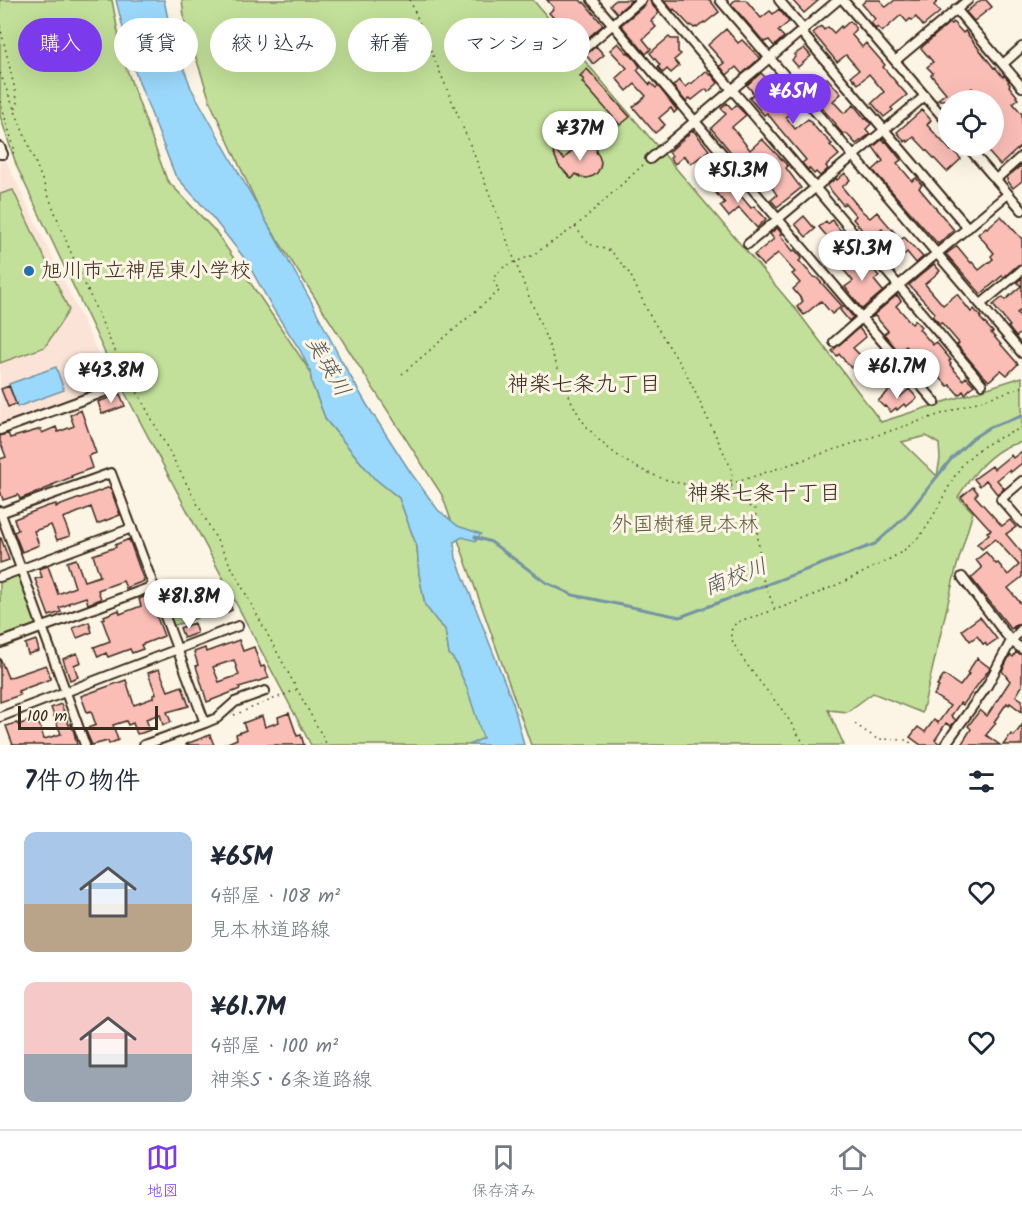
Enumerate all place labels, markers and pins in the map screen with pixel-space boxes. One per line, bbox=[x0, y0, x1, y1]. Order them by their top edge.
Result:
pin: ¥65M bbox=[757, 74, 829, 125]
pin: ¥37M bbox=[544, 111, 616, 162]
pin: ¥51.3M bbox=[689, 153, 787, 204]
pin: ¥51.3M bbox=[813, 231, 911, 282]
place label: 旭川市立神居東小学校 bbox=[41, 255, 251, 288]
marker: 旭川市立神居東小学校 bbox=[22, 264, 36, 278]
pin: ¥61.7M bbox=[848, 349, 946, 400]
pin: ¥43.8M bbox=[62, 353, 160, 404]
pin: ¥81.8M bbox=[140, 579, 238, 630]

